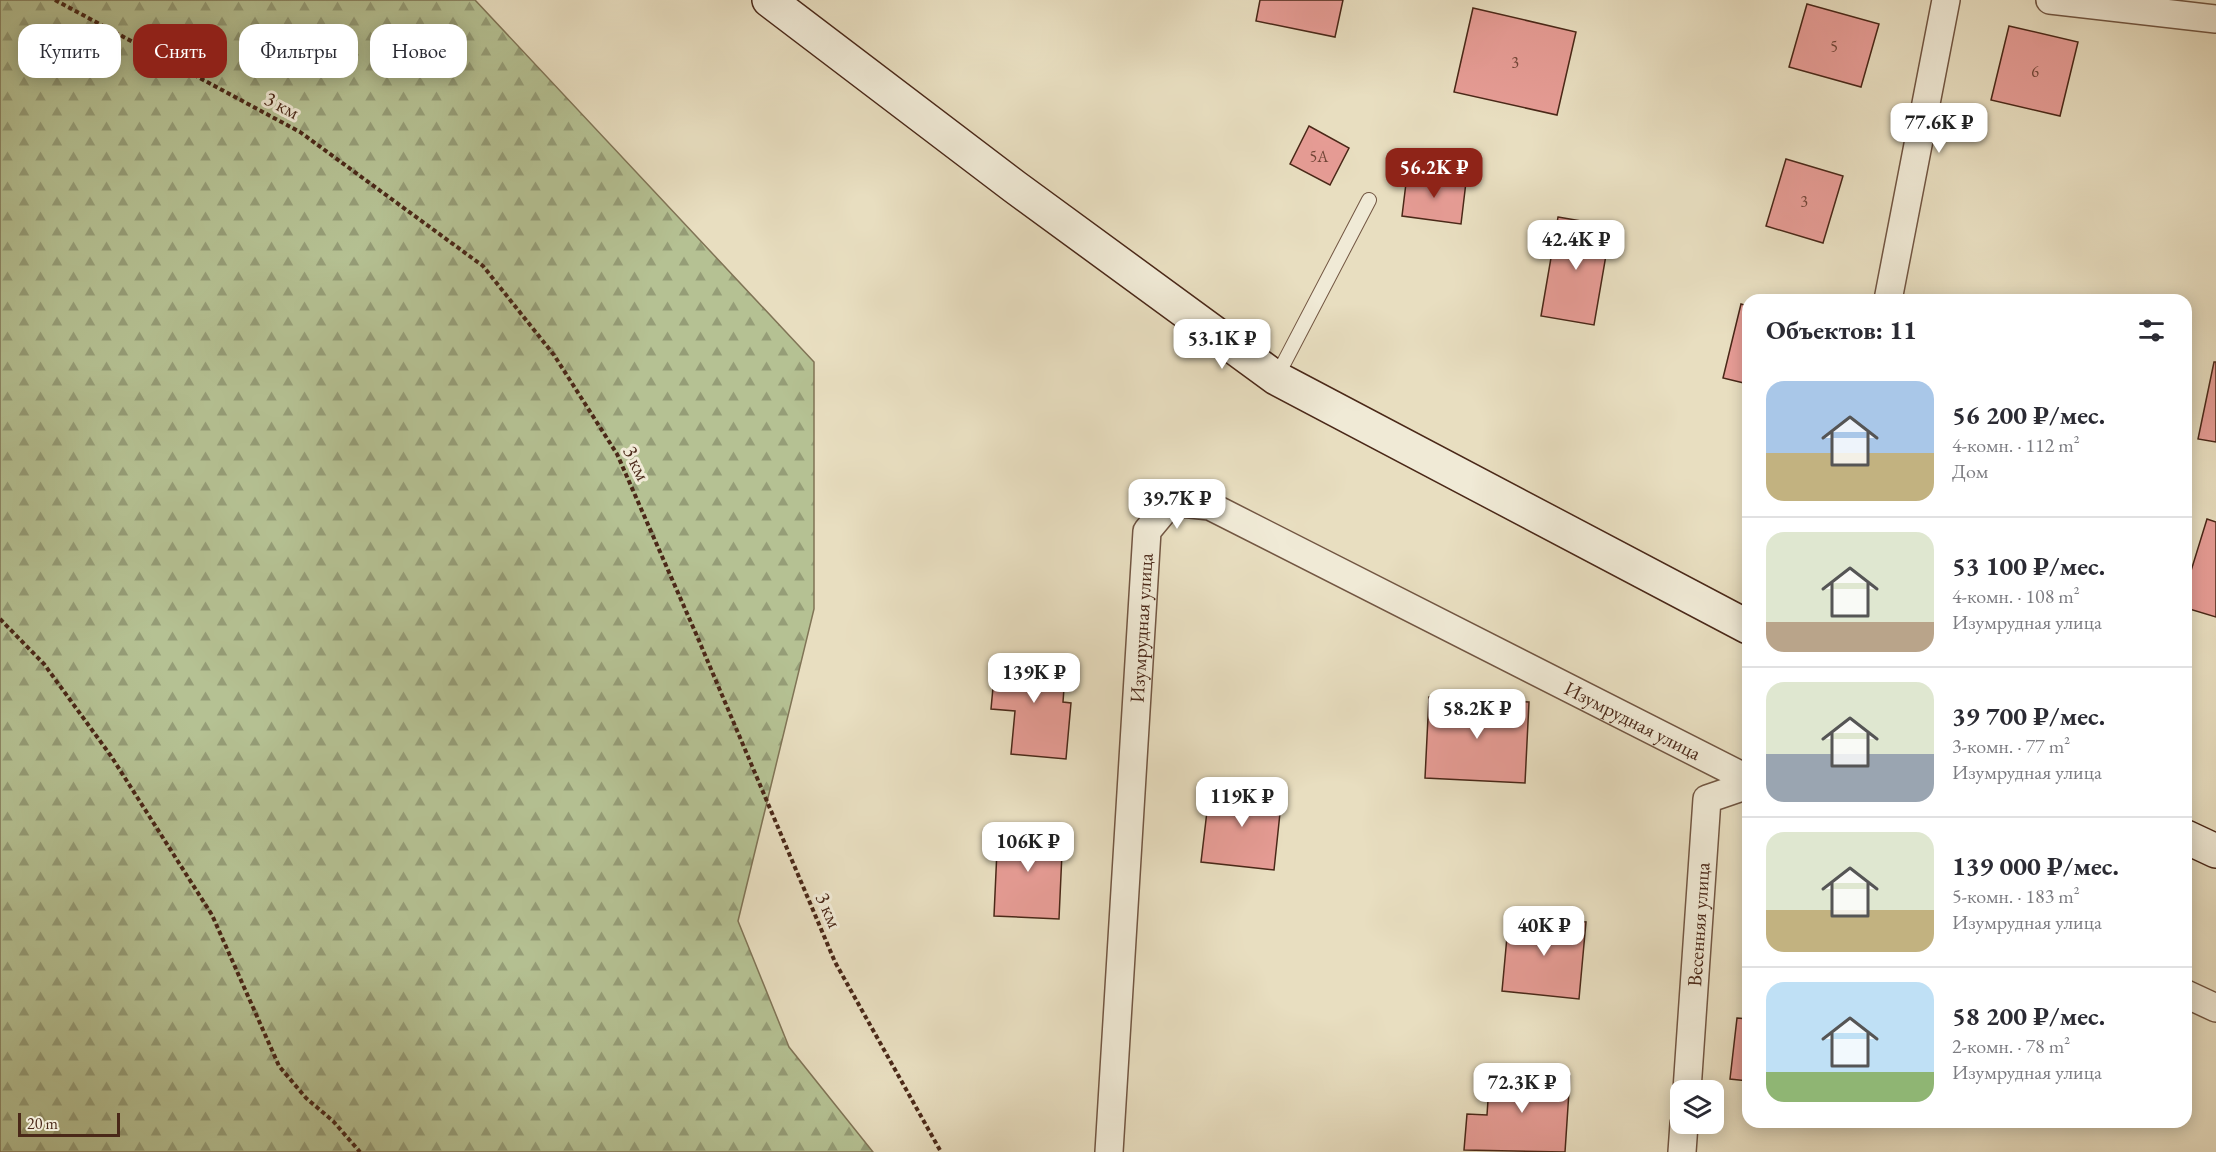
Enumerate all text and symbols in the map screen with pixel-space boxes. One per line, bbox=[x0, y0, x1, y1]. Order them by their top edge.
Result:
chip: Купить bbox=[18, 24, 121, 78]
chip: Снять bbox=[133, 24, 227, 78]
chip: Фильтры bbox=[239, 24, 358, 78]
chip: Новое bbox=[370, 24, 467, 78]
house number: 5 bbox=[1830, 36, 1838, 57]
house number: 3 bbox=[1511, 52, 1519, 73]
house number: 6 bbox=[2031, 61, 2039, 82]
street label: 3 км bbox=[260, 85, 304, 125]
pin: 77.6K ₽ bbox=[1884, 103, 1994, 154]
text: 77.6K ₽ bbox=[1905, 109, 1973, 135]
house number: 5А bbox=[1310, 146, 1329, 167]
pin: 56.2K ₽ bbox=[1379, 148, 1489, 199]
text: 56.2K ₽ bbox=[1400, 154, 1468, 180]
house number: 3 bbox=[1800, 191, 1808, 212]
pin: 42.4K ₽ bbox=[1521, 220, 1631, 271]
text: 42.4K ₽ bbox=[1542, 226, 1610, 252]
text: Объектов: 11 bbox=[1766, 313, 1917, 347]
icon: filters bbox=[2135, 314, 2168, 347]
pin: 53.1K ₽ bbox=[1167, 319, 1277, 370]
text: 53.1K ₽ bbox=[1188, 325, 1256, 351]
text: 56 200 ₽/мес. bbox=[1952, 398, 2105, 432]
icon: home bbox=[1814, 405, 1886, 477]
text: 4-комн. · 112 m² bbox=[1952, 432, 2080, 458]
street label: 3 км bbox=[618, 441, 657, 485]
text: Дом bbox=[1952, 458, 1988, 484]
pin: 39.7K ₽ bbox=[1122, 479, 1232, 530]
text: 39.7K ₽ bbox=[1143, 485, 1211, 511]
text: 53 100 ₽/мес. bbox=[1952, 549, 2105, 583]
street label: Изумрудная улица bbox=[1124, 552, 1159, 704]
icon: home bbox=[1814, 556, 1886, 628]
text: 4-комн. · 108 m² bbox=[1952, 583, 2080, 609]
text: Изумрудная улица bbox=[1952, 609, 2102, 635]
pin: 139K ₽ bbox=[985, 653, 1083, 704]
text: 139K ₽ bbox=[1002, 659, 1066, 685]
street label: Изумрудная улица bbox=[1560, 675, 1705, 766]
pin: 58.2K ₽ bbox=[1422, 689, 1532, 740]
text: 58.2K ₽ bbox=[1443, 695, 1511, 721]
text: 39 700 ₽/мес. bbox=[1952, 699, 2105, 733]
icon: home bbox=[1814, 706, 1886, 778]
text: 3-комн. · 77 m² bbox=[1952, 733, 2070, 759]
text: Изумрудная улица bbox=[1952, 759, 2102, 785]
pin: 119K ₽ bbox=[1193, 777, 1291, 828]
text: 119K ₽ bbox=[1210, 783, 1274, 809]
pin: 106K ₽ bbox=[979, 822, 1077, 873]
text: 106K ₽ bbox=[996, 828, 1060, 854]
text: 139 000 ₽/мес. bbox=[1952, 849, 2119, 883]
icon: home bbox=[1814, 856, 1886, 928]
street label: Весенняя улица bbox=[1681, 861, 1716, 987]
text: 5-комн. · 183 m² bbox=[1952, 883, 2080, 909]
street label: 3 км bbox=[810, 889, 848, 932]
pin: 40K ₽ bbox=[1502, 906, 1586, 957]
text: Изумрудная улица bbox=[1952, 909, 2102, 935]
text: 40K ₽ bbox=[1517, 912, 1571, 938]
text: 58 200 ₽/мес. bbox=[1952, 999, 2105, 1033]
icon: home bbox=[1814, 1006, 1886, 1078]
text: 2-комн. · 78 m² bbox=[1952, 1033, 2070, 1059]
text: Изумрудная улица bbox=[1952, 1059, 2102, 1085]
pin: 72.3K ₽ bbox=[1467, 1063, 1577, 1114]
text: 72.3K ₽ bbox=[1488, 1069, 1556, 1095]
map controls bbox=[1670, 1080, 1724, 1134]
button: layers bbox=[1670, 1080, 1724, 1134]
scale bar bbox=[18, 1110, 120, 1138]
text: 20 m bbox=[27, 1113, 58, 1134]

